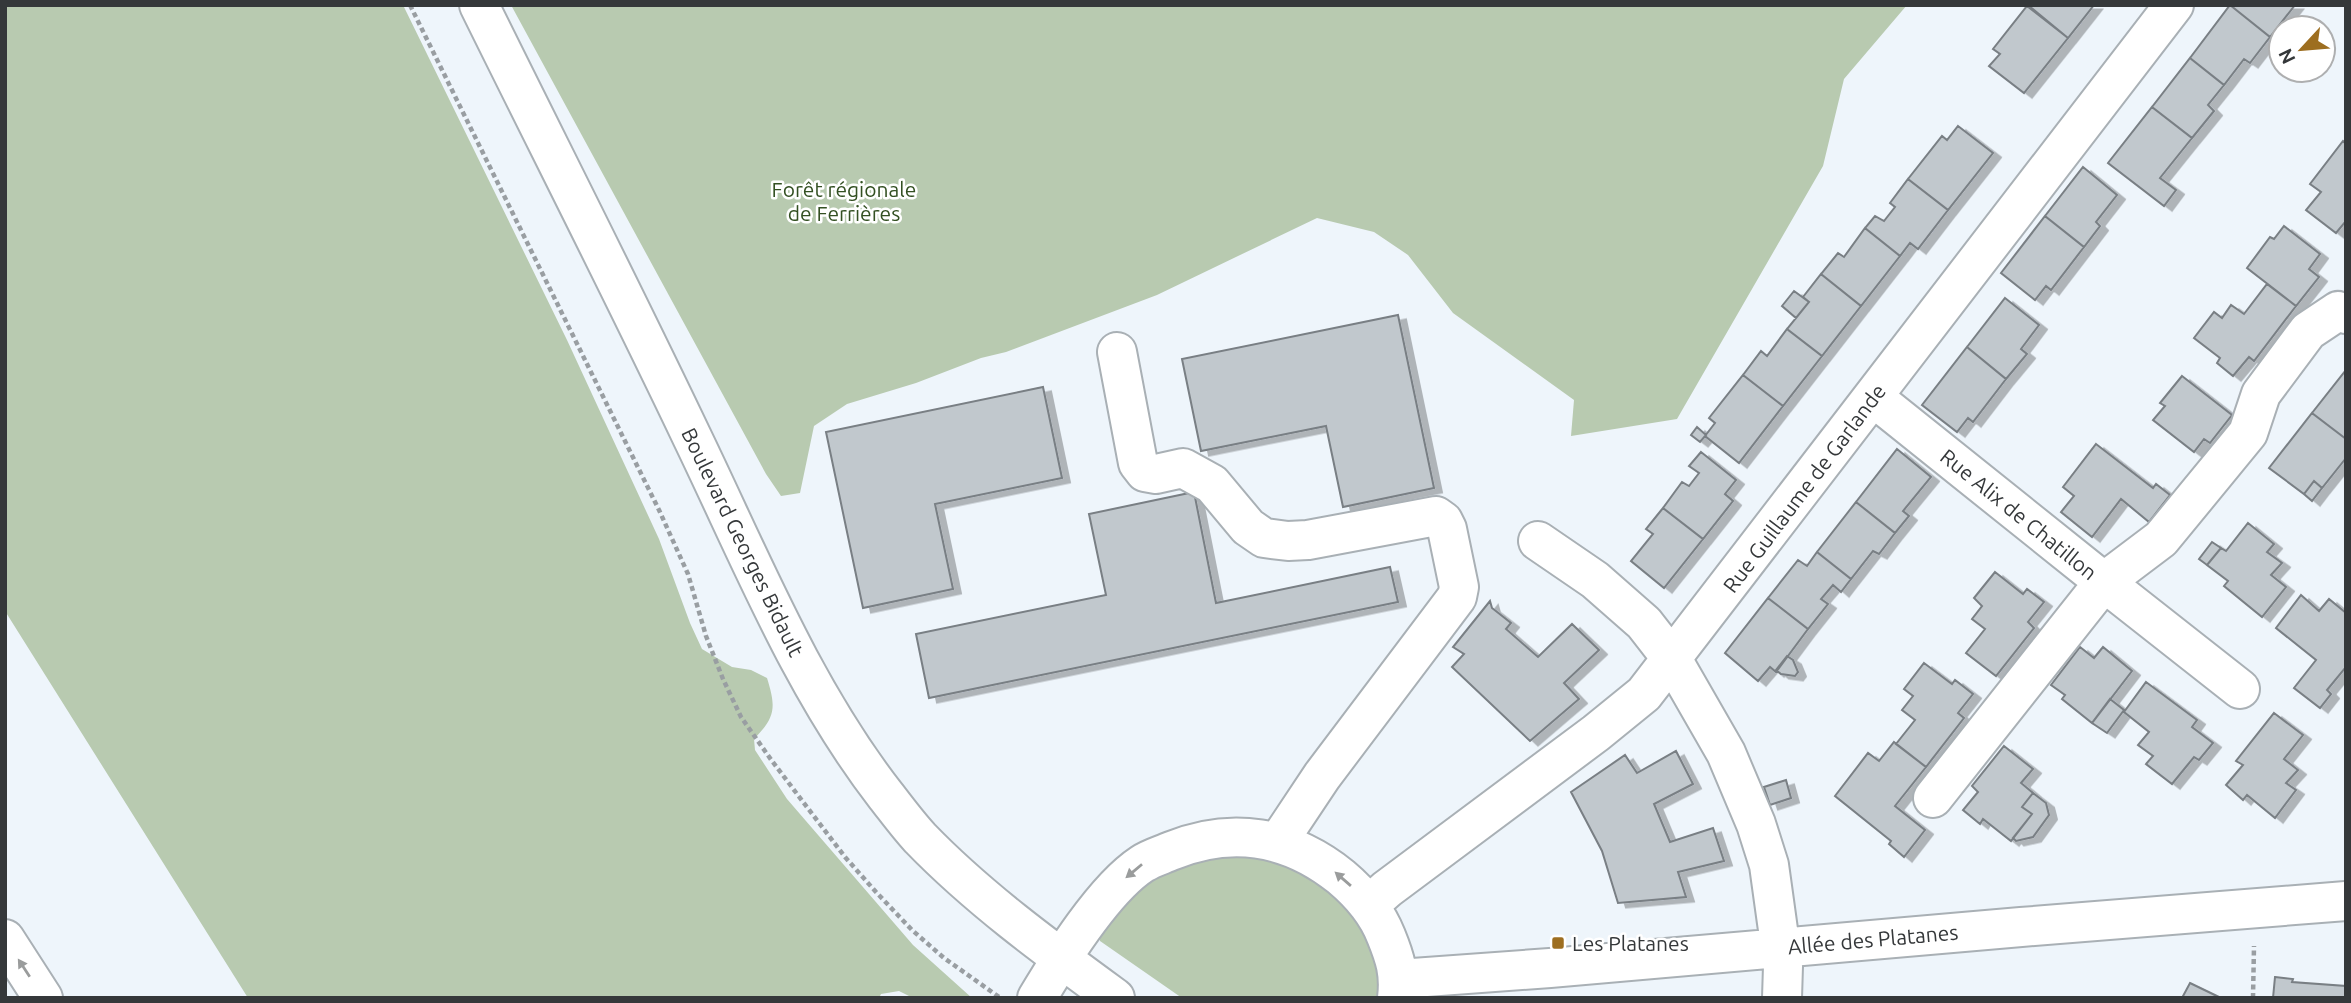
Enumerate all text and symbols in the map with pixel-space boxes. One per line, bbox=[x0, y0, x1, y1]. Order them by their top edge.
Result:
north arrow bbox=[2267, 14, 2337, 84]
text: N bbox=[2274, 45, 2300, 68]
park label: Forêt régionale de Ferrières bbox=[772, 177, 916, 225]
street label: Rue Guillaume de Garlande bbox=[1718, 379, 1890, 597]
street label: Boulevard Georges Bidault bbox=[677, 424, 809, 660]
street label: Rue Alix de Chatillon bbox=[1936, 444, 2102, 584]
one-way arrow bbox=[1125, 864, 1143, 879]
one-way arrow bbox=[1334, 872, 1351, 887]
street label: Allée des Platanes bbox=[1787, 920, 1959, 958]
place label: Les Platanes bbox=[1572, 931, 1689, 955]
marker: Les Platanes bbox=[1550, 935, 1566, 951]
one-way arrow bbox=[18, 959, 31, 978]

